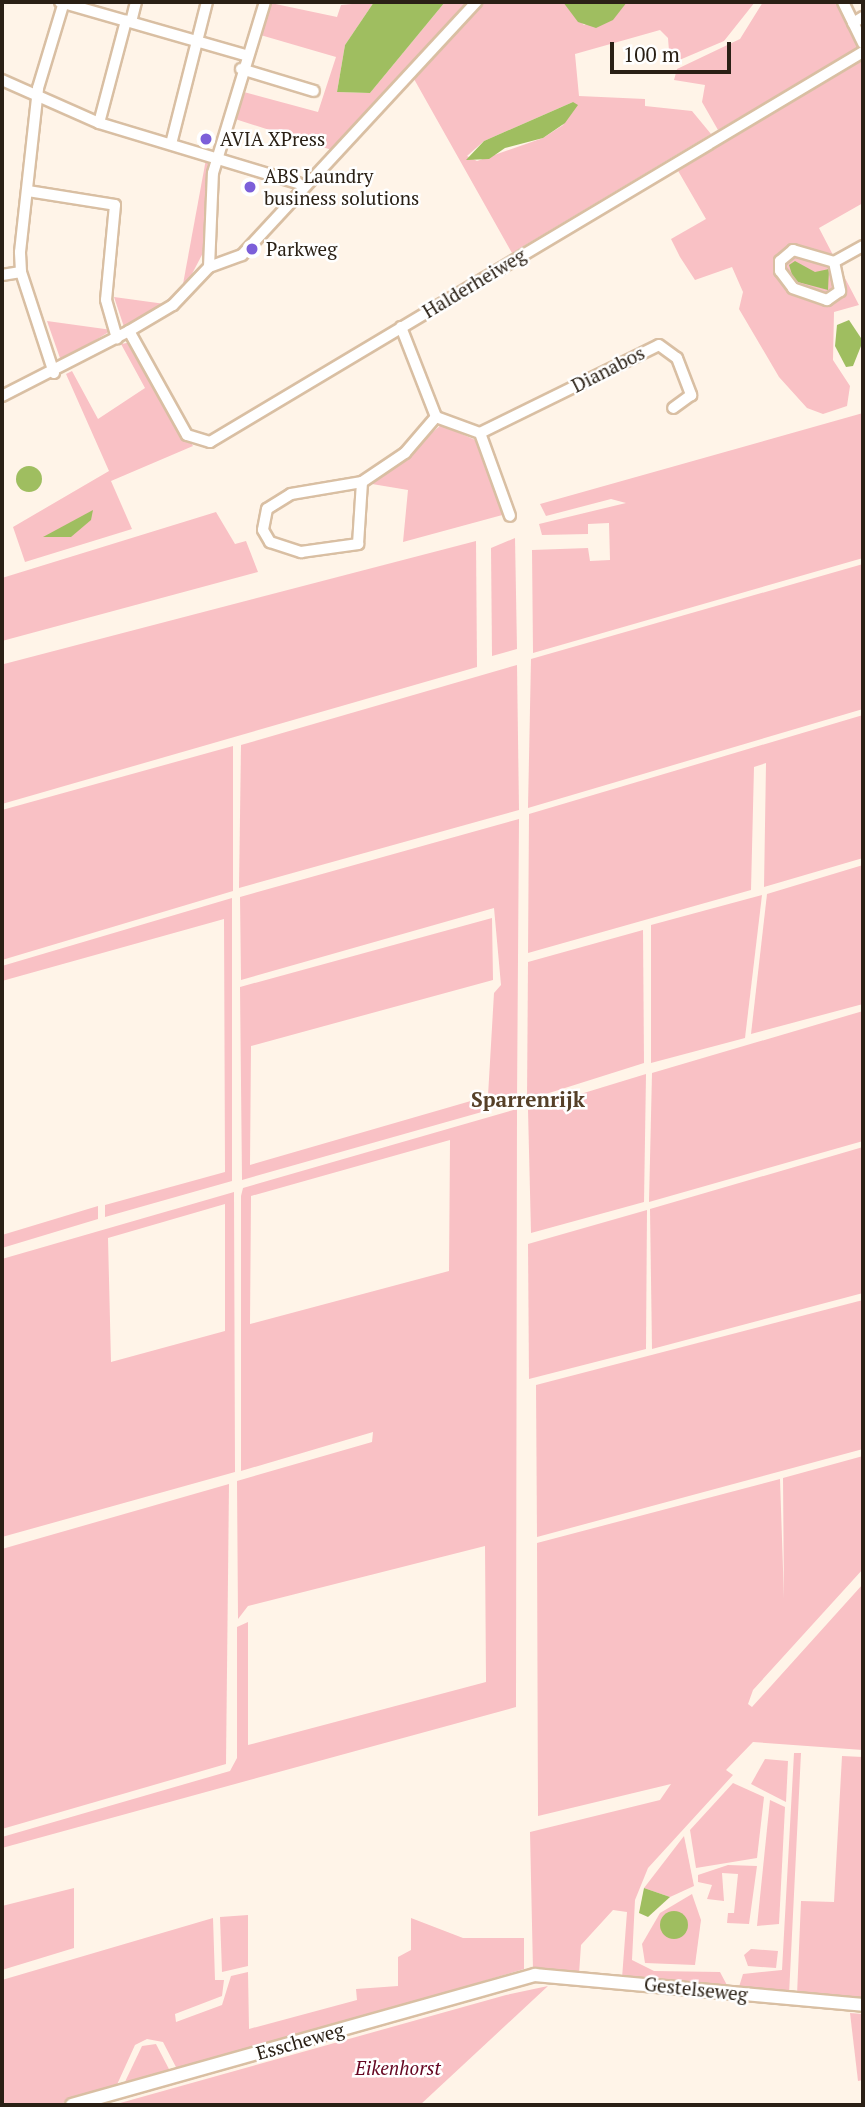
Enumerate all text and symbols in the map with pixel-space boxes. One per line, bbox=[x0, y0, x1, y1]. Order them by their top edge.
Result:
scale bar bbox=[613, 28, 734, 72]
text: 100 m bbox=[623, 40, 680, 68]
place label: AVIA XPress bbox=[220, 128, 326, 150]
marker: AVIA XPress bbox=[198, 131, 214, 147]
place label: ABS Laundry business solutions bbox=[264, 165, 419, 209]
marker: ABS Laundry business solutions bbox=[242, 179, 258, 195]
place label: Parkweg bbox=[266, 238, 337, 260]
marker: Parkweg bbox=[244, 241, 260, 257]
street label: Halderheiweg bbox=[418, 243, 530, 323]
street label: Dianabos bbox=[568, 341, 648, 397]
district label: Sparrenrijk bbox=[471, 1086, 585, 1112]
street label: Gestelseweg bbox=[643, 1972, 749, 2006]
street label: Esscheweg bbox=[253, 2018, 347, 2064]
park label: Eikenhorst bbox=[355, 2057, 441, 2079]

